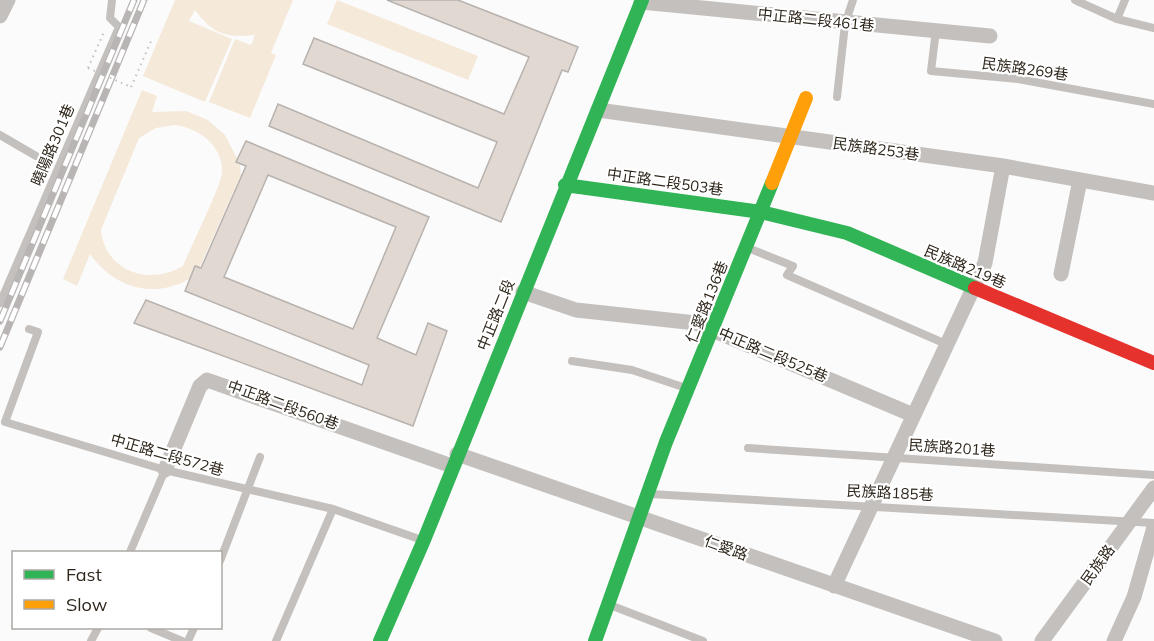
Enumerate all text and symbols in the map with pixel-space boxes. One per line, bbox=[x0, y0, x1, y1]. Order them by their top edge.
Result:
street label: 中正路二段461巷 bbox=[757, 4, 875, 35]
street label: 民族路269巷 bbox=[981, 53, 1069, 84]
street label: 曉陽路301巷 bbox=[27, 101, 78, 189]
street label: 民族路253巷 bbox=[832, 133, 920, 164]
street label: 中正路二段503巷 bbox=[606, 164, 724, 199]
street label: 民族路219巷 bbox=[921, 241, 1009, 292]
street label: 仁愛路136巷 bbox=[681, 258, 732, 346]
street label: 中正路二段 bbox=[473, 276, 518, 353]
street label: 中正路二段525巷 bbox=[716, 323, 831, 386]
street label: 中正路二段560巷 bbox=[225, 376, 341, 433]
street label: 中正路二段572巷 bbox=[108, 429, 226, 480]
street label: 民族路201巷 bbox=[908, 435, 996, 460]
street label: 民族路185巷 bbox=[846, 481, 934, 504]
street label: 仁愛路 bbox=[702, 531, 751, 564]
street label: 民族路 bbox=[1077, 541, 1119, 588]
legend bbox=[12, 551, 222, 629]
text: Fast bbox=[66, 563, 102, 586]
text: Slow bbox=[66, 593, 108, 616]

